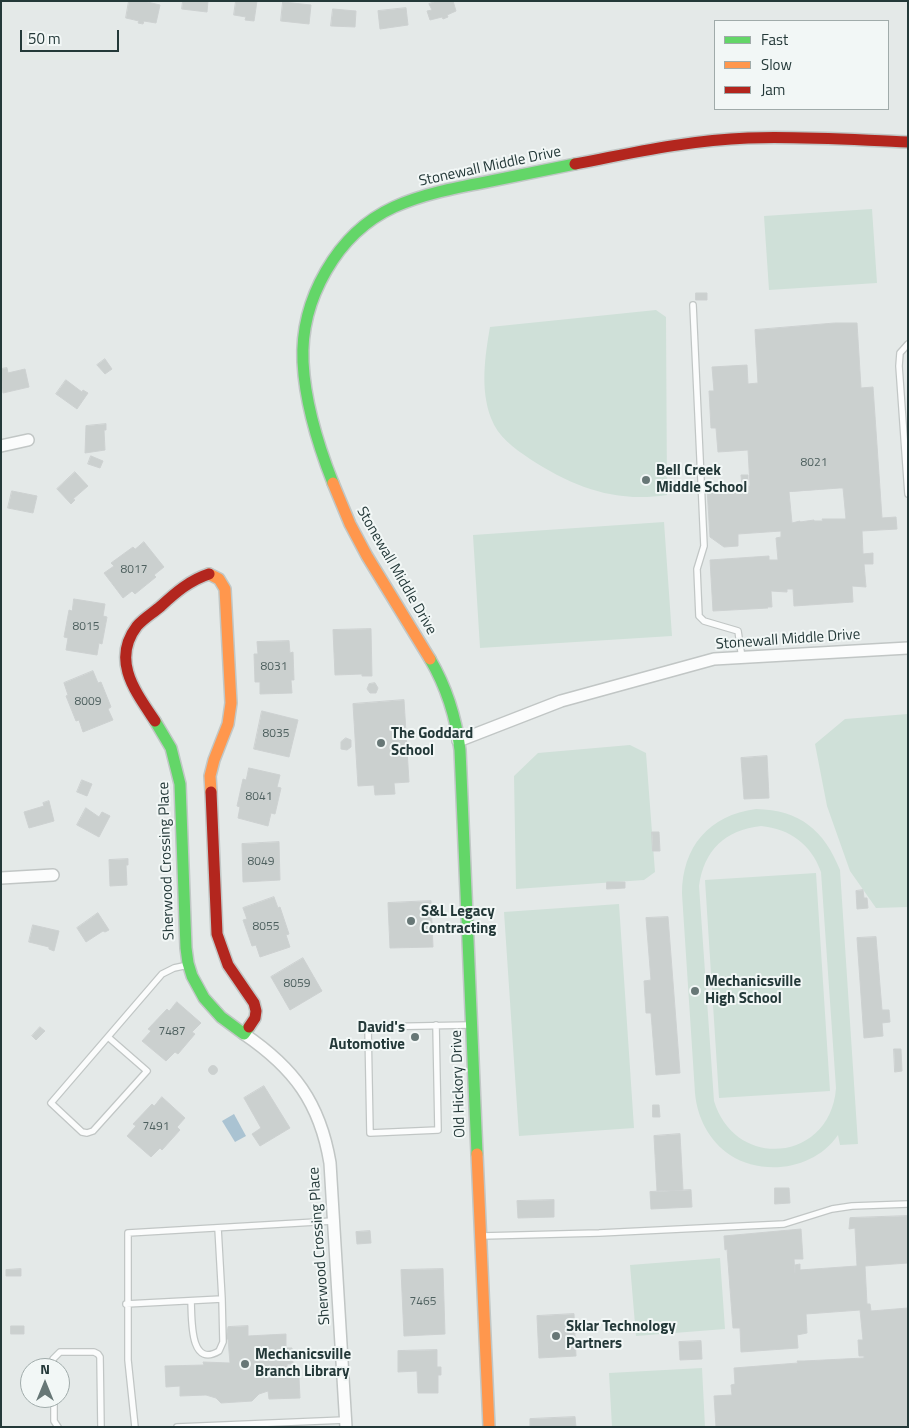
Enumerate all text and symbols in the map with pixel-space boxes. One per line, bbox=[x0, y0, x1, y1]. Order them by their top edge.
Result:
scale bar bbox=[22, 20, 121, 52]
legend bbox=[714, 20, 889, 110]
text: 50 m bbox=[28, 27, 61, 50]
text: Fast bbox=[761, 28, 788, 51]
text: Slow bbox=[761, 53, 792, 76]
text: Jam bbox=[761, 78, 785, 101]
street label: Stonewall Middle Drive bbox=[417, 143, 563, 191]
house number: 8021 bbox=[801, 456, 827, 470]
place label: Bell Creek Middle School bbox=[656, 462, 747, 497]
marker: Bell Creek Middle School bbox=[640, 474, 652, 486]
street label: Stonewall Middle Drive bbox=[352, 504, 440, 638]
house number: 8017 bbox=[121, 563, 147, 577]
house number: 8015 bbox=[73, 620, 99, 634]
street label: Stonewall Middle Drive bbox=[715, 626, 861, 654]
house number: 8031 bbox=[261, 660, 287, 674]
house number: 8009 bbox=[75, 695, 101, 709]
place label: The Goddard School bbox=[391, 725, 473, 760]
house number: 8035 bbox=[263, 727, 289, 741]
marker: The Goddard School bbox=[375, 737, 387, 749]
street label: Sherwood Crossing Place bbox=[155, 781, 179, 941]
house number: 8041 bbox=[246, 790, 272, 804]
house number: 8049 bbox=[248, 855, 274, 869]
place label: S&L Legacy Contracting bbox=[421, 903, 496, 938]
marker: S&L Legacy Contracting bbox=[405, 915, 417, 927]
house number: 8055 bbox=[253, 920, 279, 934]
place label: Mechanicsville High School bbox=[705, 973, 801, 1008]
house number: 8059 bbox=[284, 977, 310, 991]
marker: Mechanicsville High School bbox=[689, 985, 701, 997]
place label: David's Automotive bbox=[329, 1019, 405, 1054]
house number: 7487 bbox=[159, 1025, 185, 1039]
street label: Old Hickory Drive bbox=[448, 1030, 470, 1138]
marker: David's Automotive bbox=[409, 1031, 421, 1043]
house number: 7491 bbox=[143, 1120, 169, 1134]
street label: Sherwood Crossing Place bbox=[305, 1166, 335, 1326]
house number: 7465 bbox=[410, 1295, 436, 1309]
place label: Sklar Technology Partners bbox=[566, 1318, 676, 1353]
marker: Sklar Technology Partners bbox=[550, 1330, 562, 1342]
place label: Mechanicsville Branch Library bbox=[255, 1346, 351, 1381]
north arrow bbox=[20, 1358, 70, 1408]
text: N bbox=[40, 1358, 50, 1379]
marker: Mechanicsville Branch Library bbox=[239, 1358, 251, 1370]

